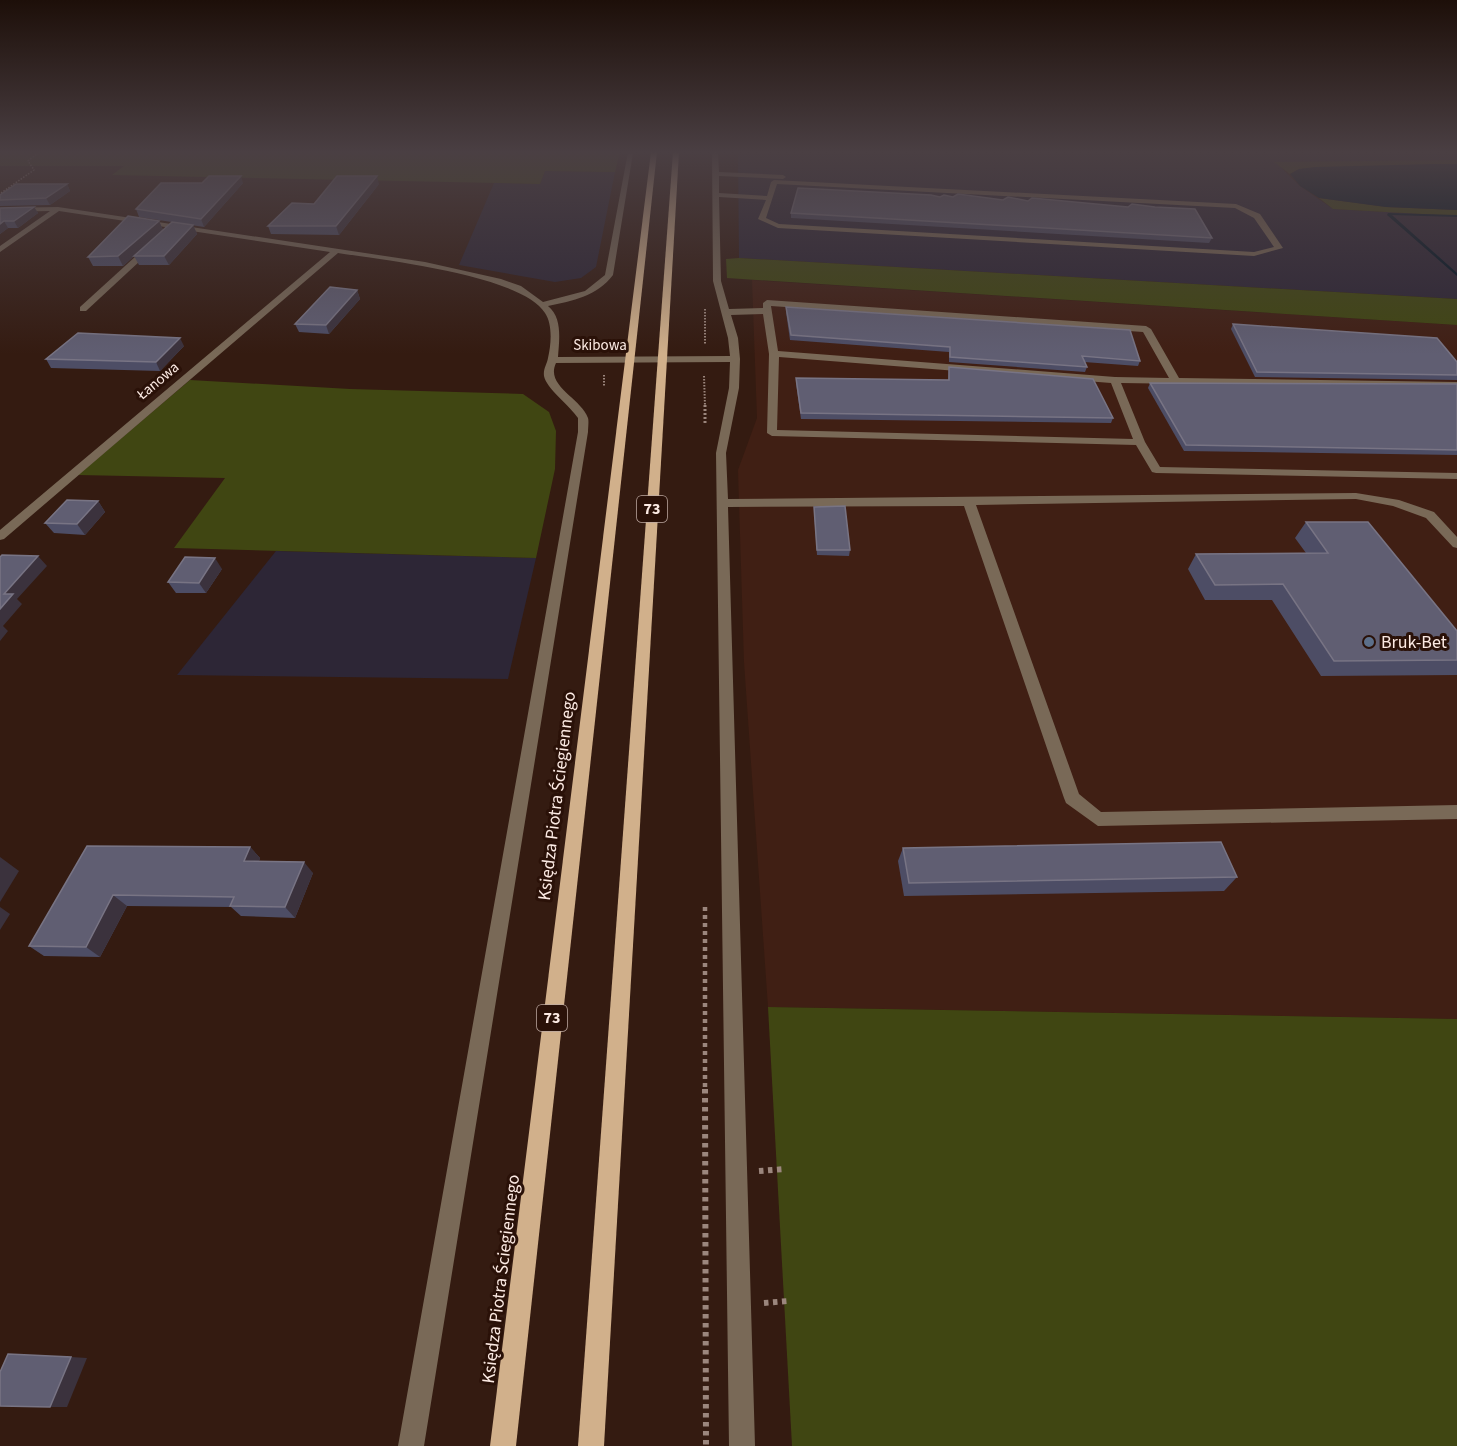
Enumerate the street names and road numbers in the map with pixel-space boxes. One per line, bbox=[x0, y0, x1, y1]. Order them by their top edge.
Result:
street label: Skibowa bbox=[573, 335, 627, 356]
street label: Łanowa bbox=[132, 357, 184, 406]
road number: 73 bbox=[637, 496, 667, 522]
street label: Księdza Piotra Ściegiennego bbox=[532, 690, 582, 902]
road number: 73 bbox=[537, 1005, 567, 1031]
street label: Księdza Piotra Ściegiennego bbox=[476, 1173, 526, 1385]

